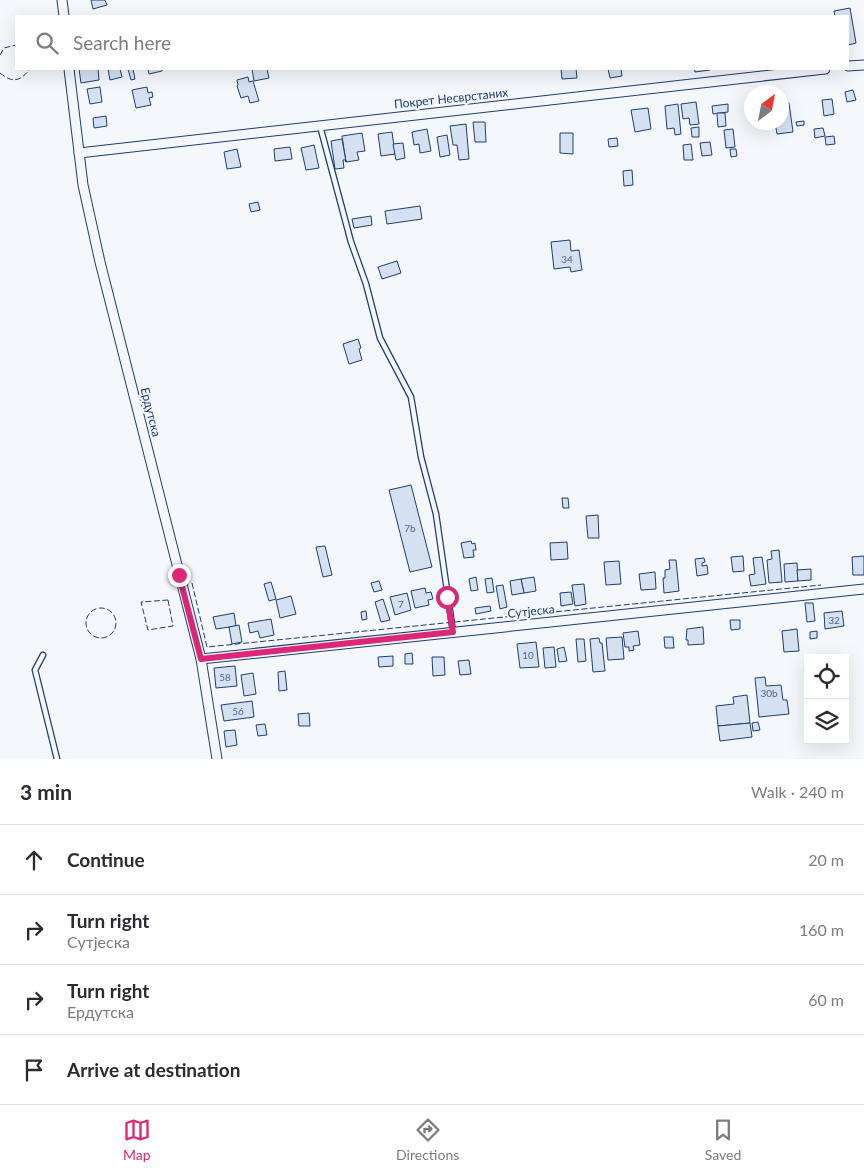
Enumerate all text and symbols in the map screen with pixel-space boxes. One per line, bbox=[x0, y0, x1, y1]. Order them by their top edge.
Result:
search box bbox=[15, 15, 849, 70]
icon: search bbox=[33, 29, 61, 57]
text: Search here bbox=[73, 31, 171, 54]
street label: Покрет Несврстаних bbox=[393, 85, 509, 111]
north arrow bbox=[744, 85, 789, 130]
house number: 34 bbox=[561, 253, 573, 265]
street label: Ердутска bbox=[138, 386, 164, 438]
house number: 7b bbox=[404, 522, 416, 534]
route end bbox=[168, 564, 191, 587]
route start bbox=[436, 586, 459, 609]
house number: 7 bbox=[398, 598, 404, 610]
street label: Сутјеска bbox=[507, 601, 555, 621]
house number: 32 bbox=[828, 614, 840, 626]
house number: 10 bbox=[522, 649, 534, 661]
map controls bbox=[804, 654, 849, 744]
button: locate bbox=[804, 654, 849, 699]
house number: 58 bbox=[219, 671, 231, 683]
house number: 30b bbox=[760, 687, 778, 699]
button: layers bbox=[804, 699, 849, 744]
house number: 56 bbox=[232, 705, 244, 717]
text: 3 min bbox=[20, 779, 72, 804]
text: Walk · 240 m bbox=[751, 782, 844, 801]
icon: ahead bbox=[20, 846, 48, 874]
text: Continue bbox=[67, 848, 145, 871]
text: 20 m bbox=[808, 850, 844, 869]
text: Turn right bbox=[67, 909, 149, 932]
icon: right bbox=[20, 916, 48, 944]
text: 160 m bbox=[799, 920, 844, 939]
text: Сутјеска bbox=[67, 932, 130, 951]
text: Turn right bbox=[67, 979, 149, 1002]
icon: right bbox=[20, 986, 48, 1014]
text: 60 m bbox=[808, 990, 844, 1009]
text: Ердутска bbox=[67, 1002, 134, 1021]
icon: arrive bbox=[20, 1056, 48, 1084]
text: Arrive at destination bbox=[67, 1058, 240, 1081]
tab: Map bbox=[123, 1116, 151, 1163]
tab: Directions bbox=[396, 1116, 459, 1163]
tab: Saved bbox=[705, 1116, 741, 1163]

